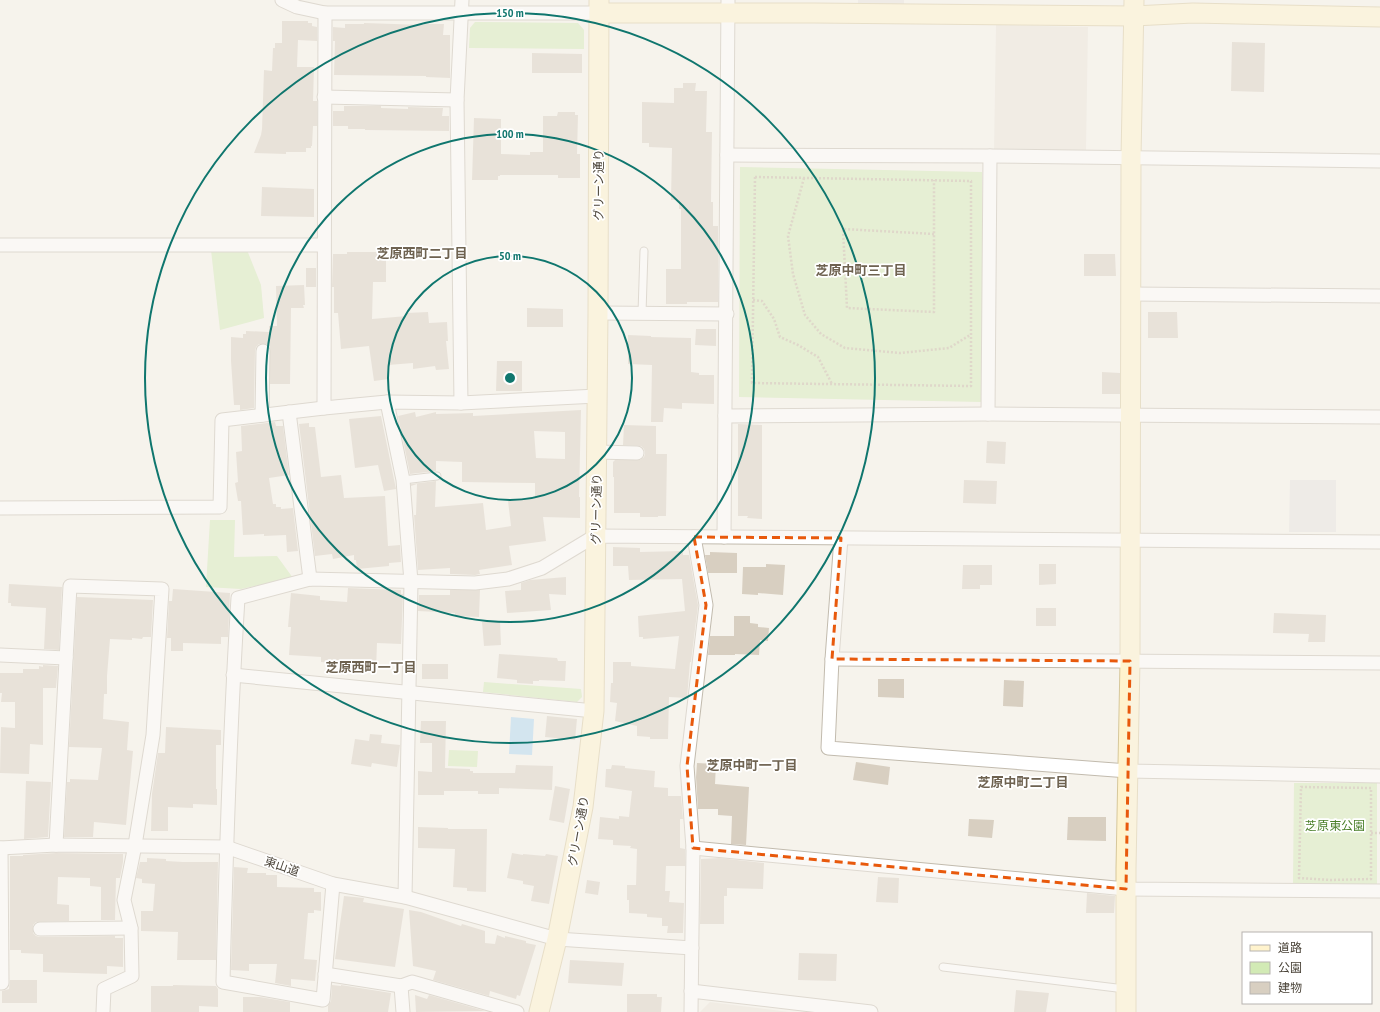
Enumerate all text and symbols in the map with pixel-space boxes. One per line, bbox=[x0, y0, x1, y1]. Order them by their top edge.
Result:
text: 150 m bbox=[496, 5, 524, 20]
text: 100 m bbox=[496, 126, 524, 141]
street label: グリーン通り bbox=[591, 149, 606, 221]
district label: 芝原西町二丁目 bbox=[376, 245, 468, 262]
text: 50 m bbox=[499, 248, 521, 263]
district label: 芝原中町三丁目 bbox=[815, 262, 907, 279]
centre of rings bbox=[503, 371, 517, 385]
street label: グリーン通り bbox=[588, 473, 604, 545]
district label: 芝原西町一丁目 bbox=[325, 659, 417, 676]
district label: 芝原中町一丁目 bbox=[706, 757, 798, 774]
district label: 芝原中町二丁目 bbox=[977, 774, 1069, 791]
street label: グリーン通り bbox=[564, 795, 592, 867]
park label: 芝原東公園 bbox=[1305, 818, 1365, 833]
street label: 東山道 bbox=[263, 853, 301, 879]
legend bbox=[1242, 932, 1372, 1004]
text: 道路 bbox=[1278, 940, 1302, 955]
text: 公園 bbox=[1278, 960, 1302, 975]
text: 建物 bbox=[1278, 980, 1302, 995]

